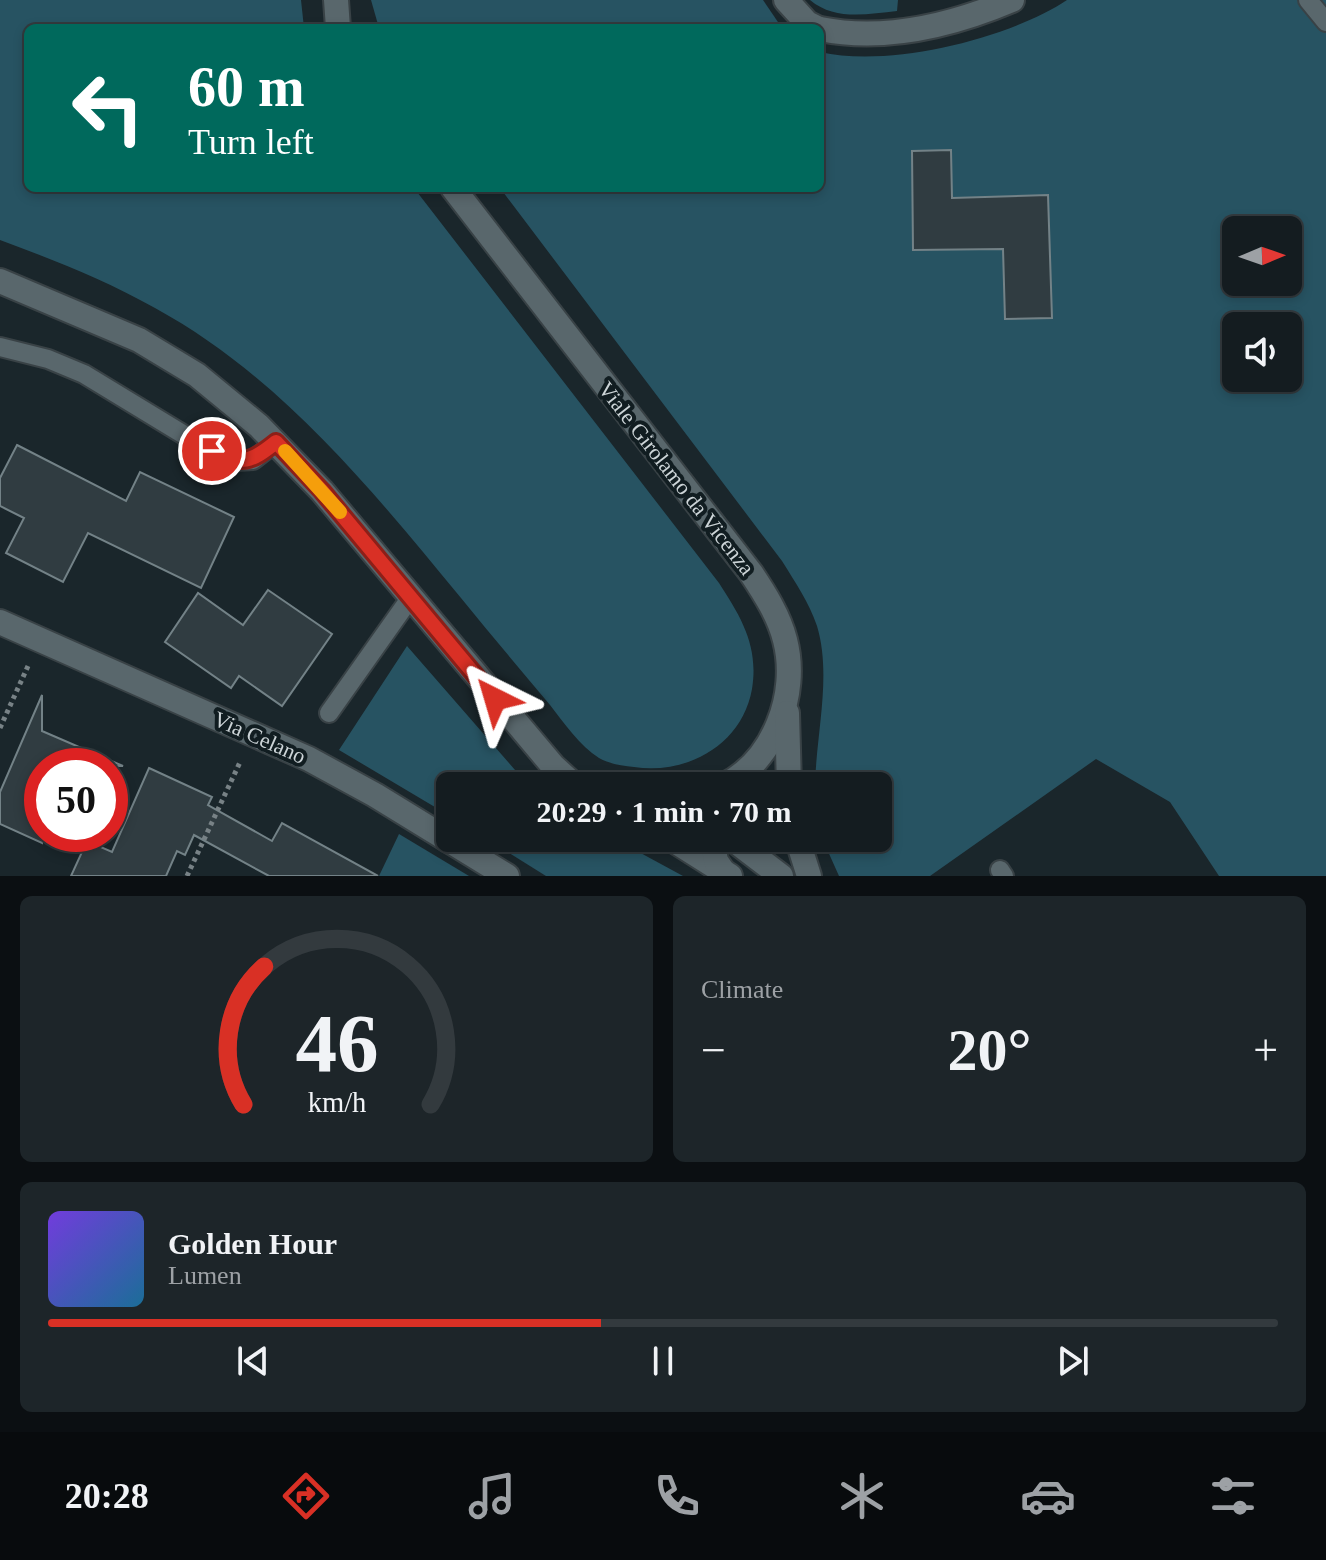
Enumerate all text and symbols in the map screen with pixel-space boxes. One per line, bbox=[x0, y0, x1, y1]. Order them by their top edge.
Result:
icon: left bbox=[56, 56, 160, 160]
text: 60 m bbox=[188, 56, 305, 118]
text: Turn left bbox=[188, 122, 314, 162]
north arrow bbox=[1222, 216, 1302, 296]
map controls bbox=[1222, 216, 1302, 392]
button: sound bbox=[1222, 312, 1302, 392]
street label: Viale Girolamo da Vicenza bbox=[593, 377, 760, 580]
pin bbox=[178, 417, 246, 485]
icon: arrive bbox=[190, 429, 234, 473]
position arrow bbox=[453, 657, 537, 741]
street label: Via Celano bbox=[210, 706, 310, 769]
speed limit sign: 50 bbox=[24, 748, 128, 852]
text: 20:29 · 1 min · 70 m bbox=[537, 795, 792, 828]
text: Climate bbox=[701, 975, 783, 1004]
text: 46 bbox=[295, 997, 378, 1089]
text: 20° bbox=[948, 1017, 1032, 1083]
text: − bbox=[701, 1026, 726, 1075]
text: + bbox=[1253, 1026, 1278, 1075]
text: km/h bbox=[307, 1087, 366, 1118]
text: Golden Hour bbox=[168, 1227, 337, 1260]
text: Lumen bbox=[168, 1261, 242, 1290]
icon: previous bbox=[231, 1339, 275, 1383]
icon: pause bbox=[641, 1339, 685, 1383]
icon: next bbox=[1051, 1339, 1095, 1383]
icon: directions bbox=[278, 1468, 334, 1524]
icon: music bbox=[464, 1468, 520, 1524]
icon: phone bbox=[649, 1468, 705, 1524]
icon: climate bbox=[834, 1468, 890, 1524]
icon: car bbox=[1020, 1468, 1076, 1524]
icon: filters bbox=[1205, 1468, 1261, 1524]
text: 20:28 bbox=[65, 1476, 149, 1516]

